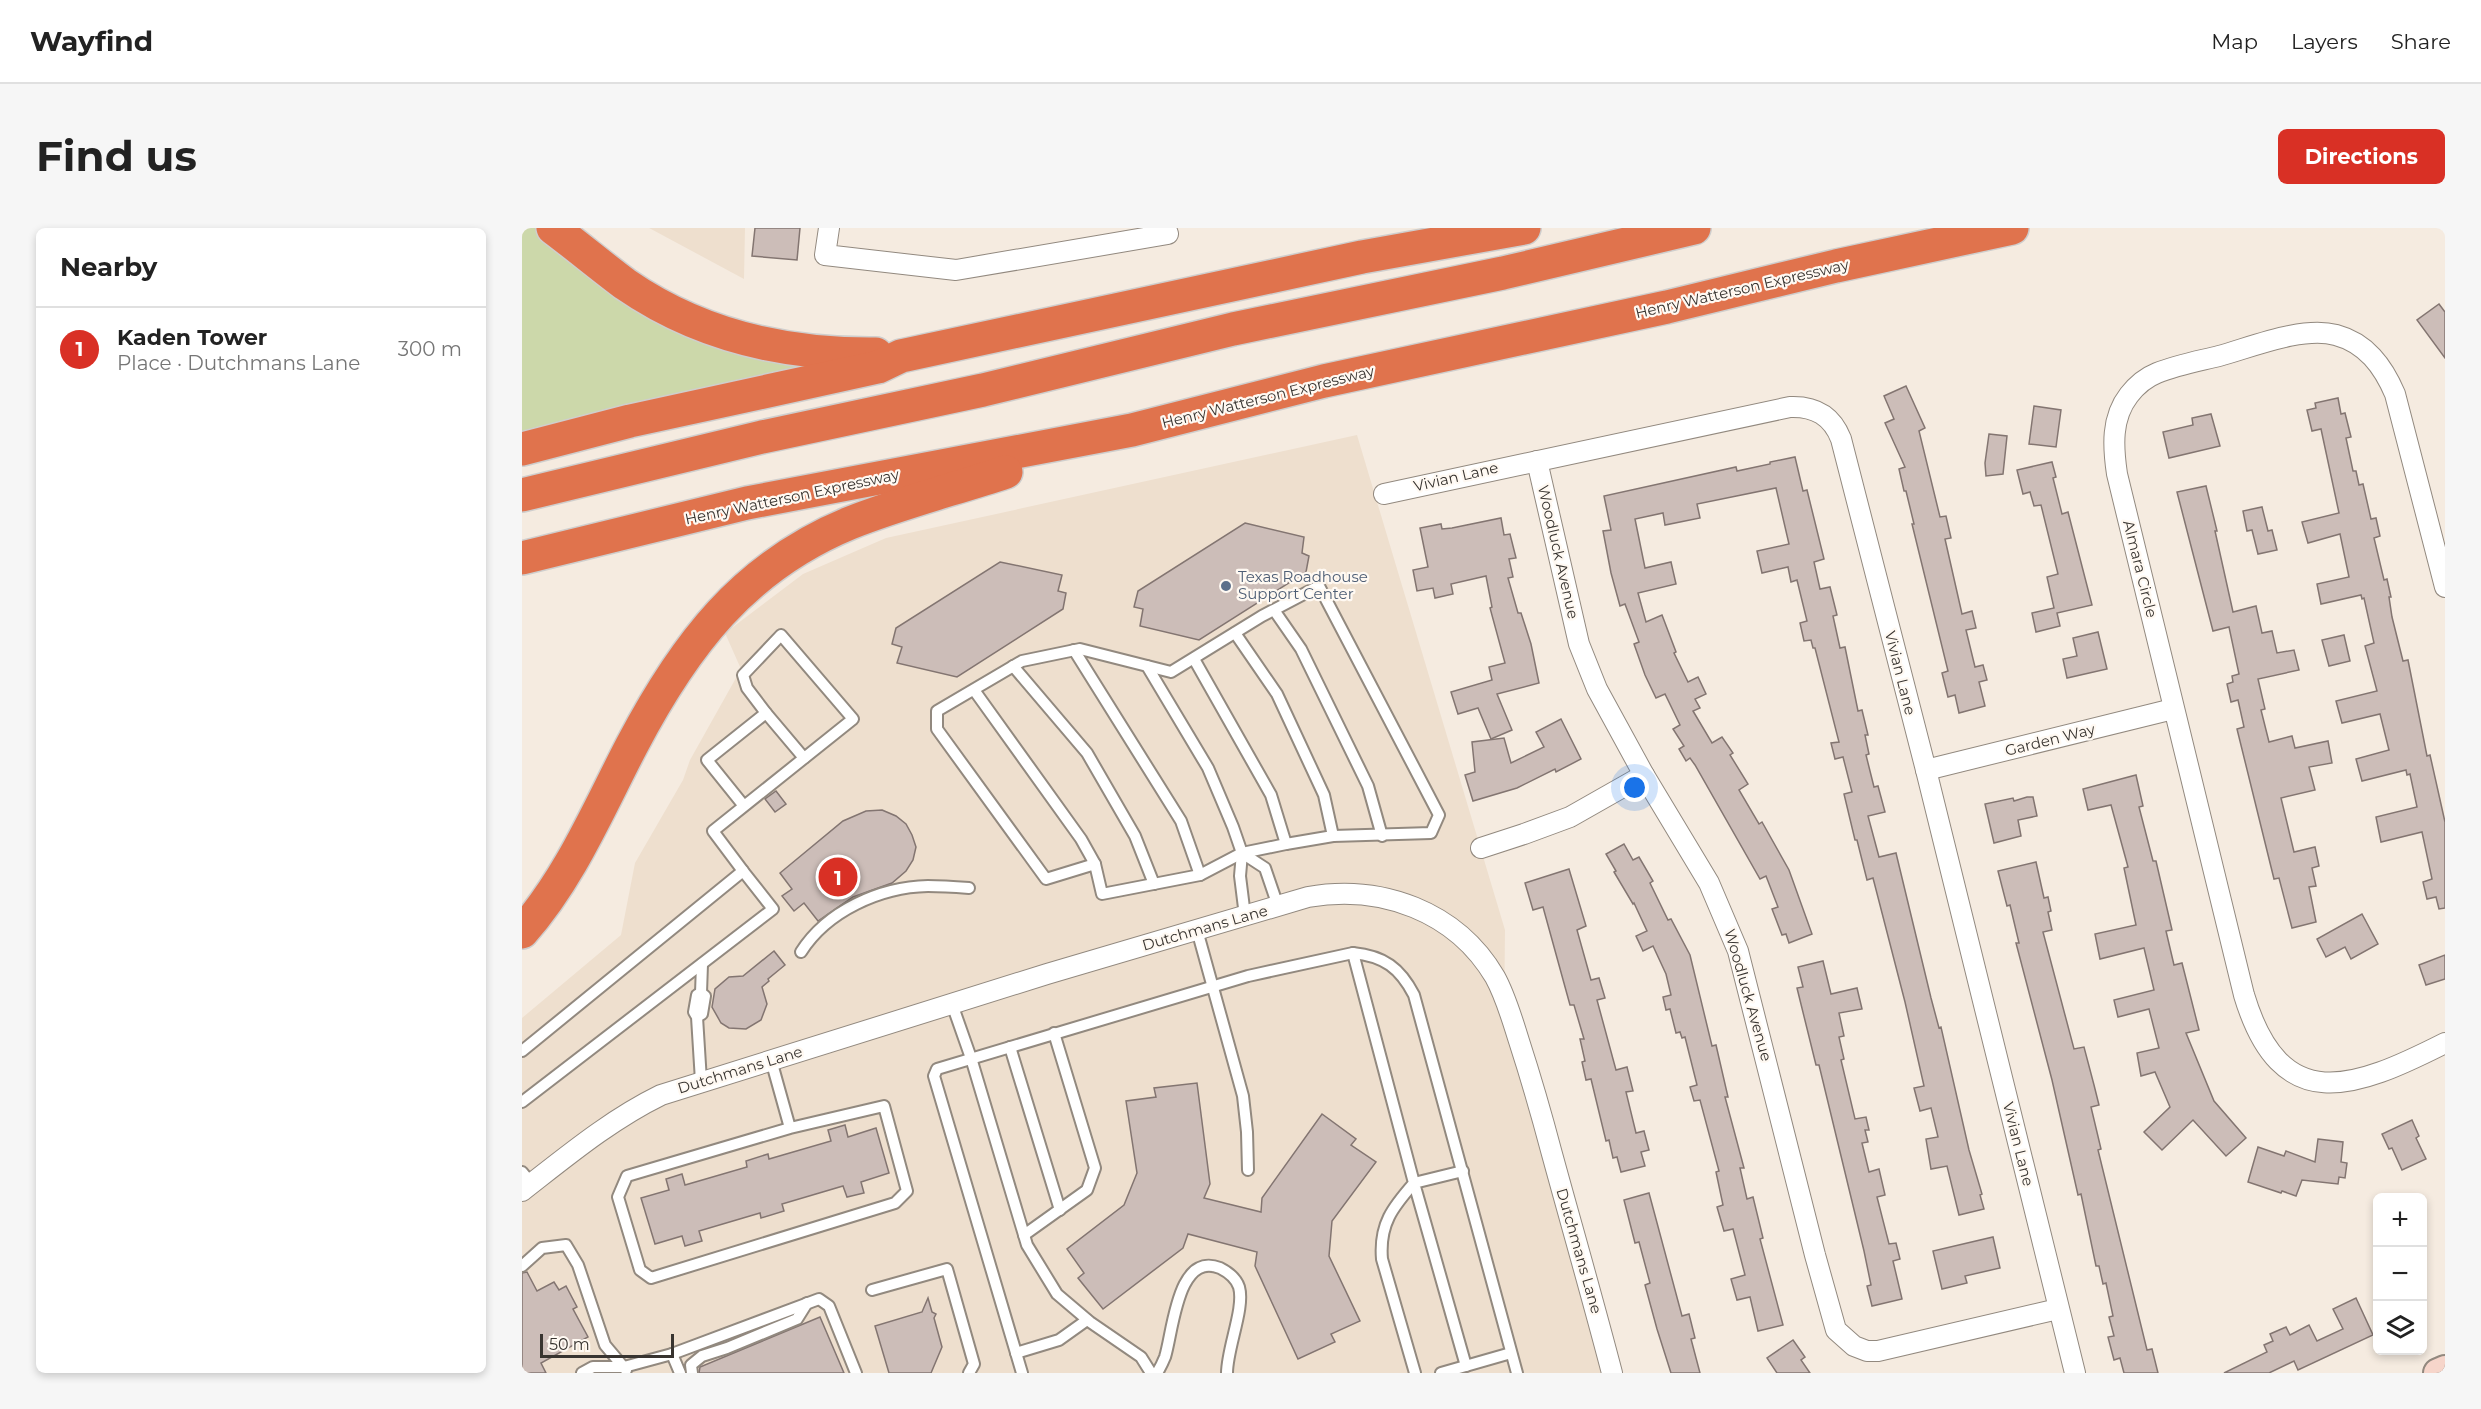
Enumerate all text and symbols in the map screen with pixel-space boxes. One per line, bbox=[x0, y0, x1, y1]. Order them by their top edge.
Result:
text: Wayfind bbox=[30, 24, 153, 58]
text: Map bbox=[2211, 29, 2258, 54]
text: Layers bbox=[2291, 29, 2358, 54]
text: Share bbox=[2391, 29, 2451, 54]
button: Directions bbox=[2278, 129, 2445, 184]
text: Find us bbox=[36, 130, 197, 182]
text: Nearby bbox=[60, 251, 157, 283]
street label: Henry Watterson Expressway bbox=[1633, 254, 1851, 322]
text: Kaden Tower bbox=[117, 324, 267, 351]
text: 1 bbox=[76, 337, 83, 361]
text: 300 m bbox=[398, 337, 462, 361]
text: Place · Dutchmans Lane bbox=[117, 351, 360, 375]
street label: Henry Watterson Expressway bbox=[1160, 361, 1377, 432]
street label: Vivian Lane bbox=[1412, 458, 1500, 495]
street label: Henry Watterson Expressway bbox=[683, 464, 902, 529]
street label: Woodluck Avenue bbox=[1534, 483, 1583, 621]
street label: Almara Circle bbox=[2119, 518, 2162, 620]
place label: Texas Roadhouse Support Center bbox=[1238, 567, 1368, 603]
marker: Texas Roadhouse Support Center bbox=[1219, 579, 1233, 593]
street label: Vivian Lane bbox=[1881, 629, 1920, 717]
street label: Garden Way bbox=[2003, 719, 2098, 760]
your location bbox=[1620, 773, 1649, 802]
pin: 1 bbox=[818, 854, 858, 900]
street label: Dutchmans Lane bbox=[1140, 900, 1270, 955]
street label: Woodluck Avenue bbox=[1720, 927, 1776, 1063]
street label: Dutchmans Lane bbox=[675, 1041, 805, 1098]
street label: Vivian Lane bbox=[1999, 1100, 2038, 1188]
street label: Dutchmans Lane bbox=[1552, 1186, 1607, 1316]
map controls bbox=[2373, 1193, 2427, 1355]
button: + bbox=[2373, 1193, 2427, 1247]
button: − bbox=[2373, 1247, 2427, 1301]
button: layers bbox=[2373, 1301, 2427, 1355]
scale bar bbox=[540, 1331, 674, 1358]
text: 50 m bbox=[549, 1335, 590, 1354]

